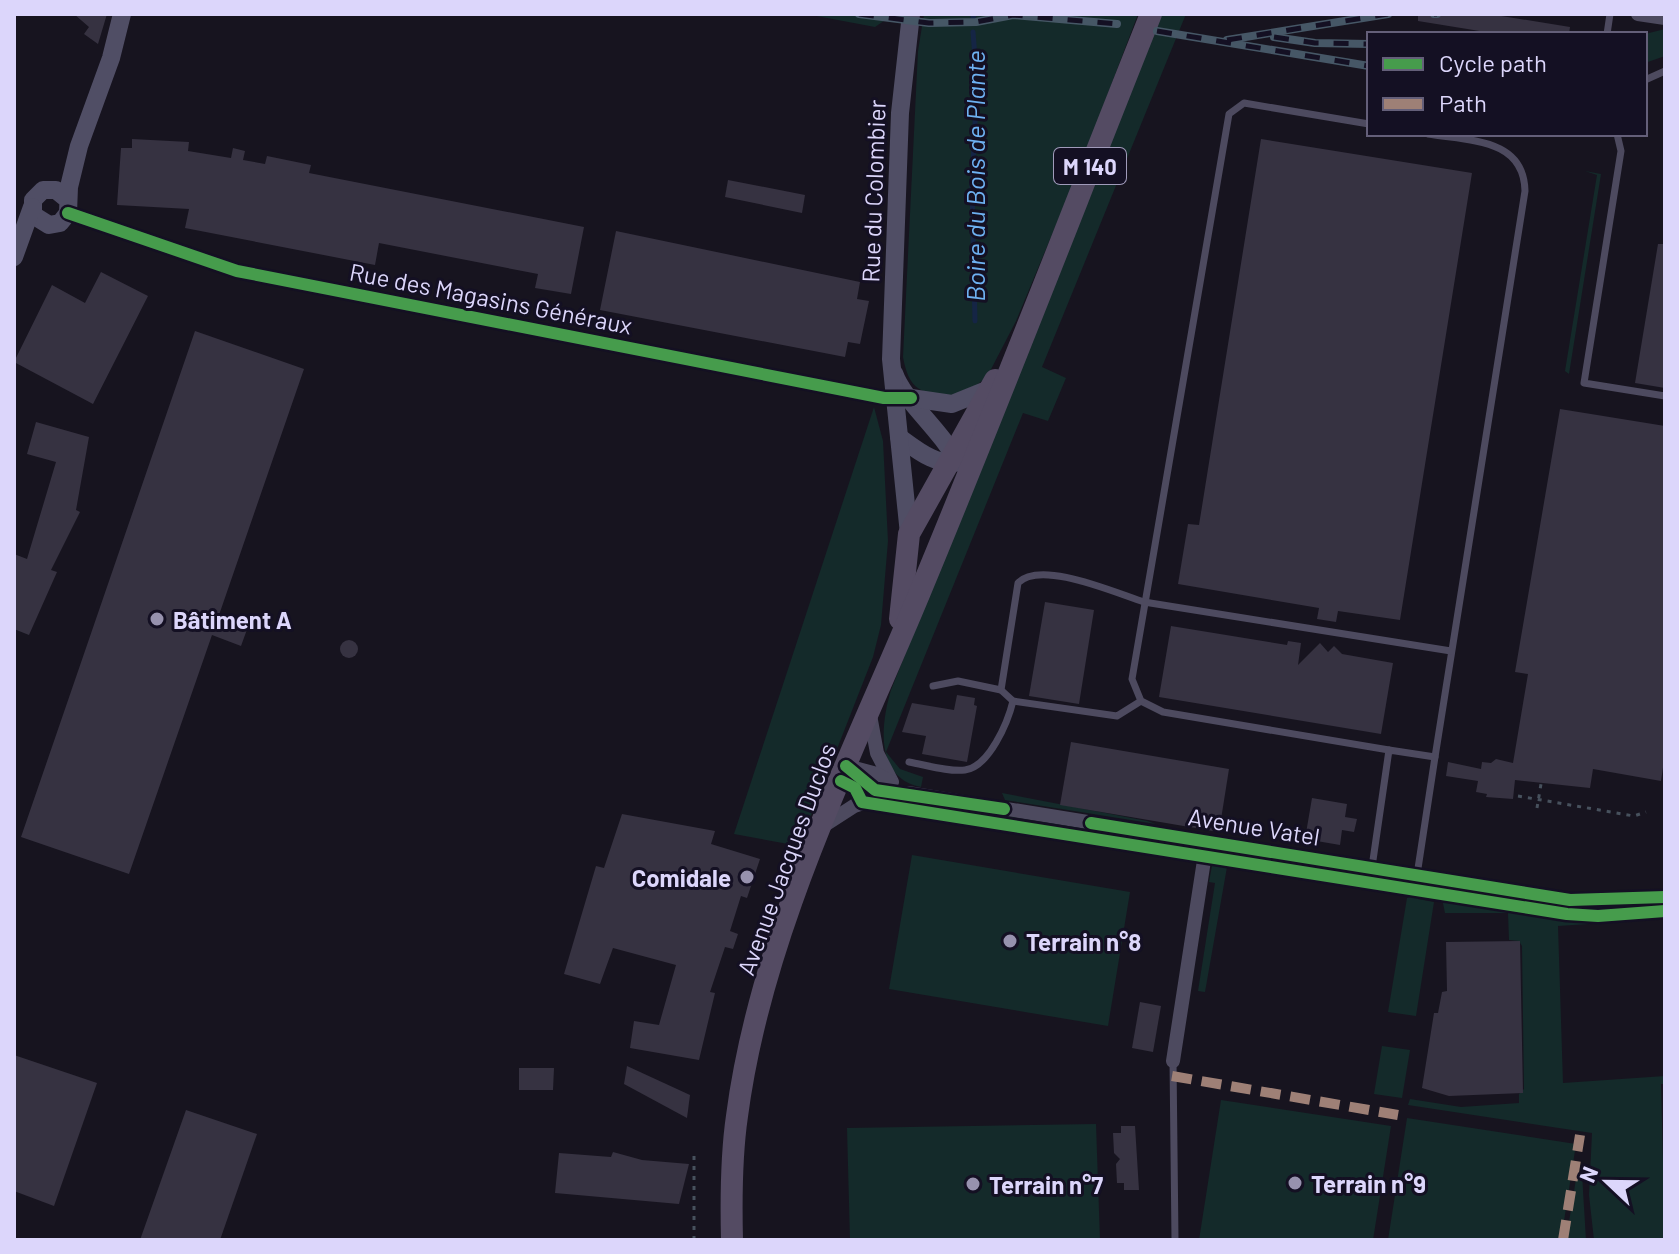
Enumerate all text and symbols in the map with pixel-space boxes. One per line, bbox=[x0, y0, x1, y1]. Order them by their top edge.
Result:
legend bbox=[1367, 32, 1647, 136]
text: Cycle path bbox=[1439, 48, 1547, 77]
water label: Boire du Bois de Plante bbox=[959, 50, 990, 302]
text: Path bbox=[1439, 88, 1487, 117]
street label: Rue du Colombier bbox=[855, 99, 891, 283]
road number: M 140 bbox=[1054, 148, 1126, 184]
street label: Rue des Magasins Généraux bbox=[347, 256, 635, 340]
place label: Bâtiment A bbox=[173, 605, 292, 634]
marker: Bâtiment A bbox=[148, 610, 166, 628]
street label: Avenue Jacques Duclos bbox=[731, 739, 841, 979]
street label: Avenue Vatel bbox=[1186, 801, 1322, 851]
place label: Comidale bbox=[632, 863, 731, 892]
marker: Comidale bbox=[738, 868, 756, 886]
place label: Terrain n°8 bbox=[1026, 927, 1141, 956]
marker: Terrain n°8 bbox=[1001, 932, 1019, 950]
north arrow bbox=[1567, 1142, 1647, 1222]
text: N bbox=[1573, 1162, 1602, 1186]
place label: Terrain n°9 bbox=[1311, 1169, 1426, 1198]
place label: Terrain n°7 bbox=[989, 1170, 1103, 1199]
marker: Terrain n°9 bbox=[1286, 1174, 1304, 1192]
marker: Terrain n°7 bbox=[964, 1175, 982, 1193]

